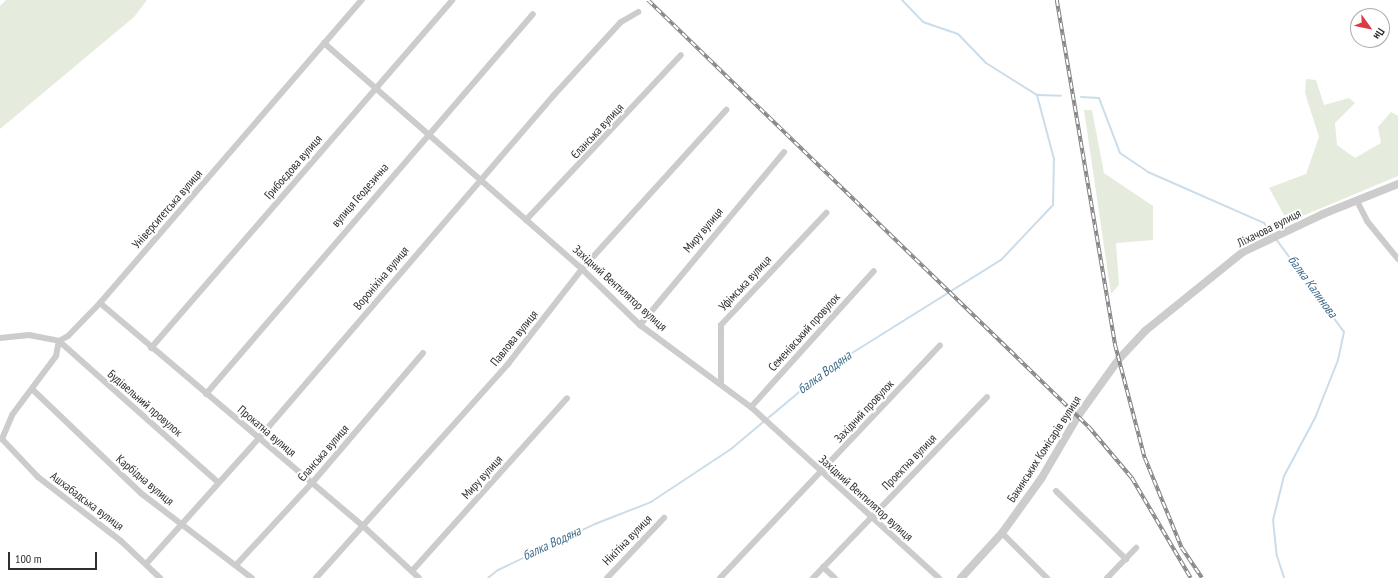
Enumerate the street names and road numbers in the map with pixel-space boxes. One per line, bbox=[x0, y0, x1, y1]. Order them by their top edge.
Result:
street label: Єланська вулиця bbox=[568, 100, 626, 162]
street label: Грибоєдова вулиця bbox=[261, 132, 325, 202]
street label: вулиця Геодезична bbox=[328, 160, 392, 230]
street label: Університетська вулиця bbox=[129, 167, 205, 251]
street label: Миру вулиця bbox=[680, 205, 726, 255]
street label: Ліхачова вулиця bbox=[1235, 206, 1303, 250]
street label: Західний Вентилятор вулиця bbox=[570, 242, 670, 334]
street label: Вороніхіна вулиця bbox=[350, 243, 412, 313]
street label: Уфімська вулиця bbox=[716, 252, 774, 314]
street label: Семенівський провулок bbox=[765, 290, 843, 374]
street label: Павлова вулиця bbox=[487, 307, 541, 369]
street label: Будівельний провулок bbox=[105, 367, 185, 439]
street label: Західний провулок bbox=[831, 377, 897, 445]
street label: Бакинських Комісарів вулиця bbox=[1004, 393, 1084, 505]
street label: Прокатна вулиця bbox=[235, 402, 299, 460]
street label: Єланська вулиця bbox=[294, 422, 352, 484]
street label: Проектна вулиця bbox=[879, 431, 939, 493]
street label: Карбідна вулиця bbox=[113, 452, 177, 508]
street label: Миру вулиця bbox=[458, 452, 506, 502]
street label: Західний Вентилятор вулиця bbox=[816, 452, 916, 544]
street label: Ашхабадська вулиця bbox=[48, 469, 126, 533]
street label: Нікітіна вулиця bbox=[599, 512, 655, 568]

